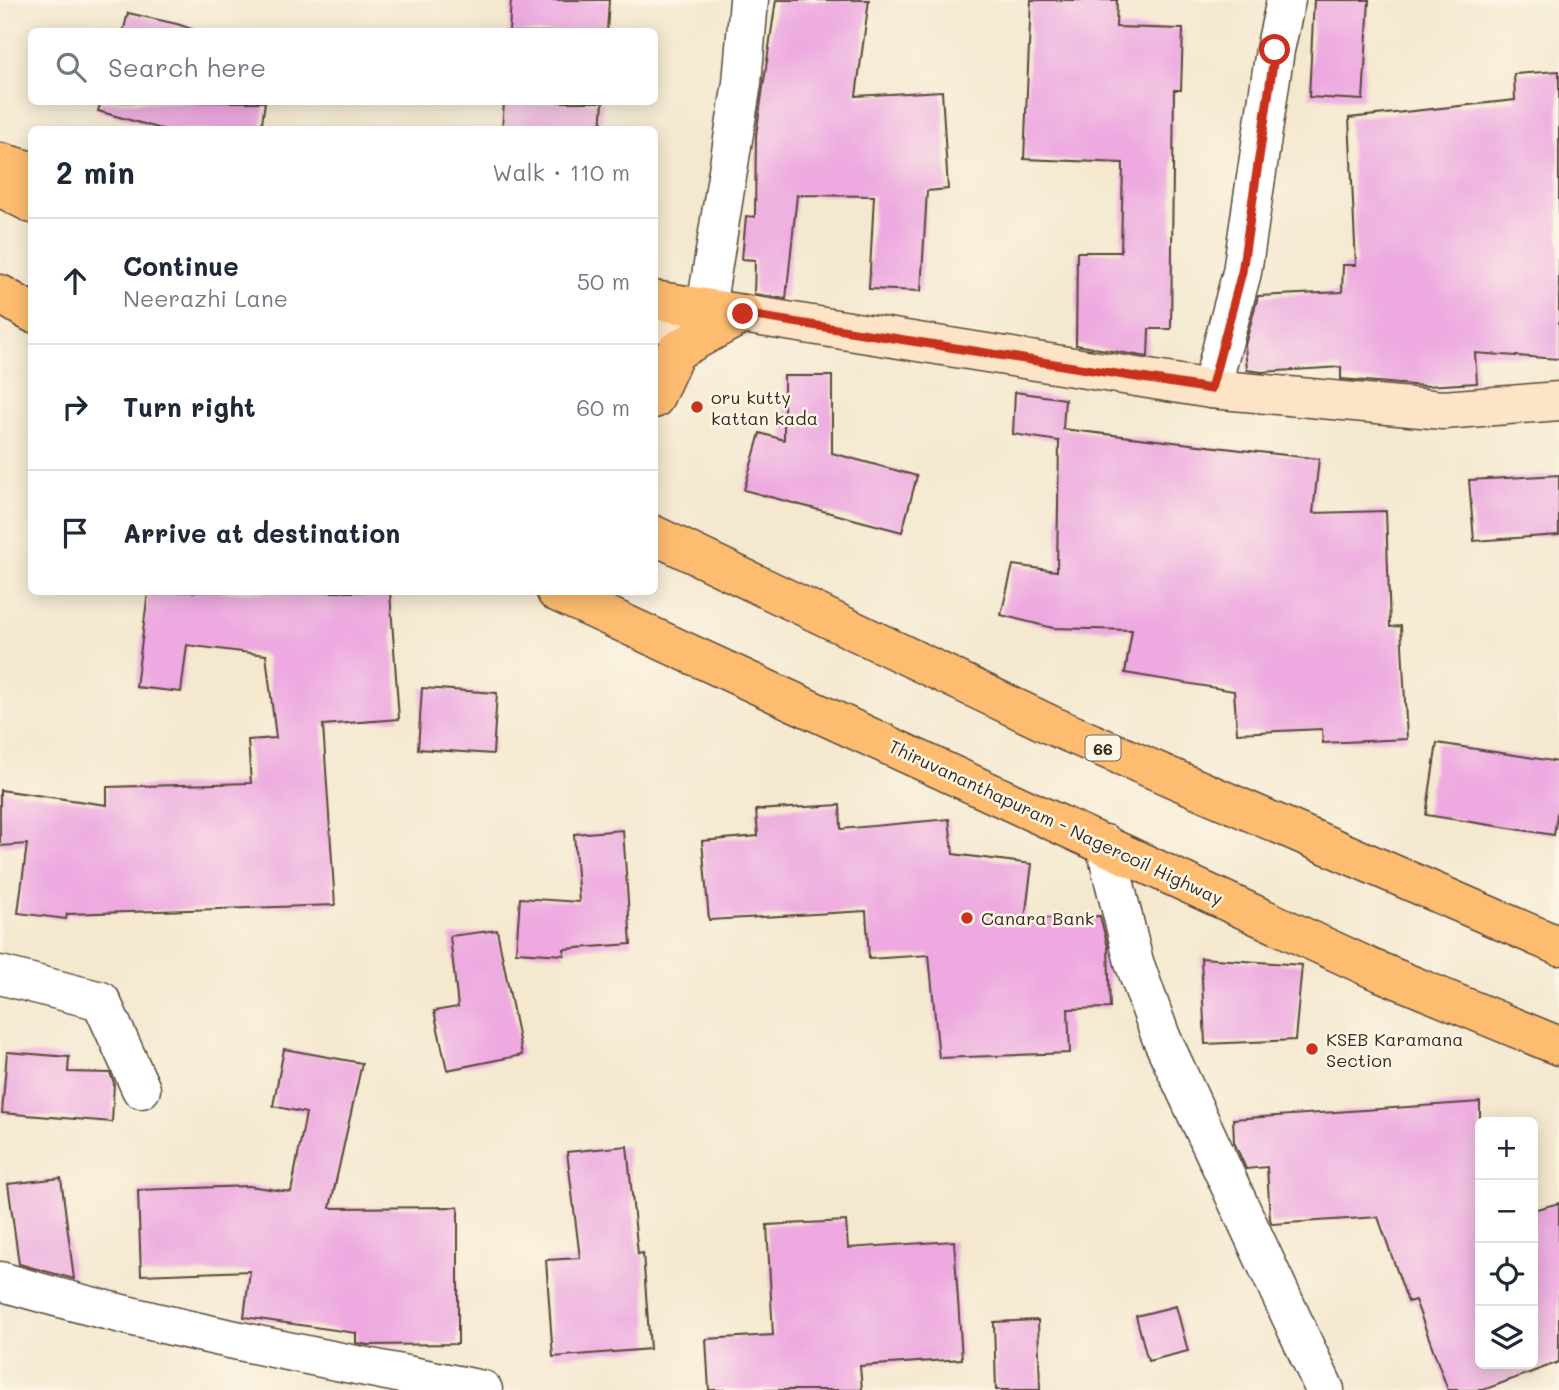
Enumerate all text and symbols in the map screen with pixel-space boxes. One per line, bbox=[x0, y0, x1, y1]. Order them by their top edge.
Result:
search box bbox=[28, 28, 658, 105]
route start bbox=[1259, 34, 1290, 65]
icon: search bbox=[52, 48, 90, 86]
text: Search here bbox=[108, 50, 266, 84]
text: 2 min bbox=[56, 152, 135, 192]
text: Walk · 110 m bbox=[492, 157, 630, 187]
text: Continue bbox=[123, 249, 239, 283]
icon: ahead bbox=[56, 262, 94, 300]
text: 50 m bbox=[577, 266, 630, 296]
text: Neerazhi Lane bbox=[123, 283, 288, 313]
route end bbox=[727, 298, 758, 329]
place label: oru kutty kattan kada bbox=[711, 385, 818, 430]
icon: right bbox=[56, 388, 94, 426]
text: Turn right bbox=[123, 390, 256, 424]
text: 60 m bbox=[576, 392, 630, 422]
marker: oru kutty kattan kada bbox=[689, 399, 705, 415]
icon: arrive bbox=[56, 514, 94, 552]
text: Arrive at destination bbox=[123, 516, 400, 550]
street label: Thiruvananthapuram - Nagercoil Highway bbox=[885, 734, 1227, 910]
road number: 66 bbox=[1086, 736, 1120, 761]
place label: Canara Bank bbox=[981, 906, 1094, 930]
marker: Canara Bank bbox=[959, 910, 975, 926]
place label: KSEB Karamana Section bbox=[1326, 1027, 1463, 1072]
marker: KSEB Karamana Section bbox=[1304, 1041, 1320, 1057]
map controls bbox=[1475, 1117, 1538, 1369]
button: + bbox=[1475, 1117, 1538, 1180]
button: − bbox=[1475, 1180, 1538, 1243]
button: locate bbox=[1475, 1243, 1538, 1306]
button: layers bbox=[1475, 1306, 1538, 1369]

